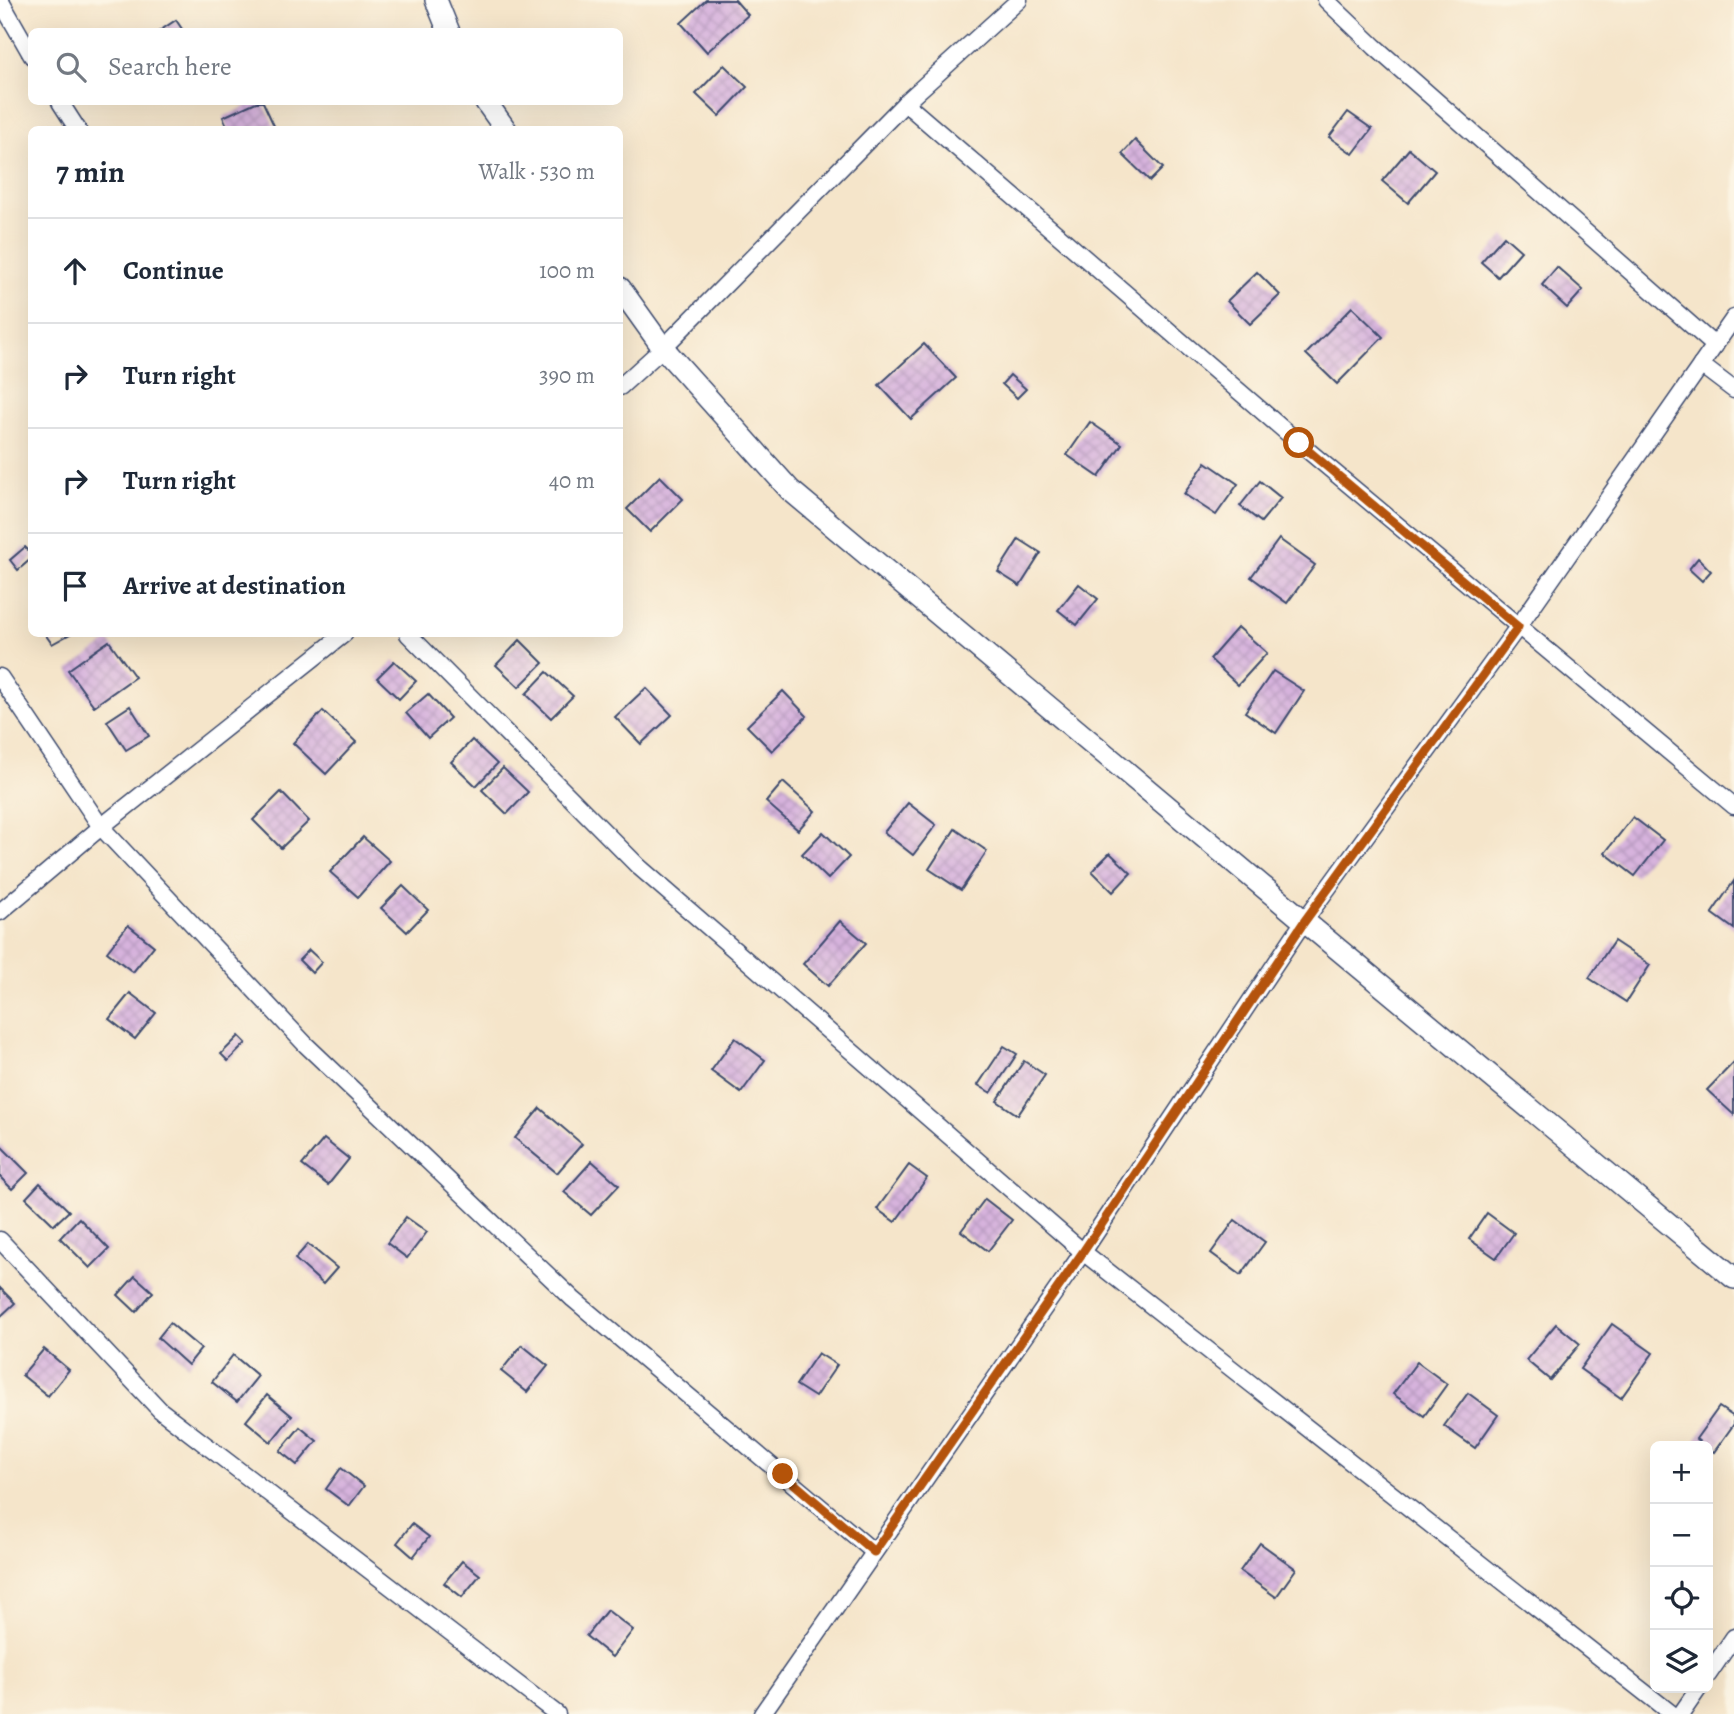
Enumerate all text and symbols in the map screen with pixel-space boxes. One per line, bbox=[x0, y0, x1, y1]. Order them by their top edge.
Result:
search box bbox=[28, 28, 623, 105]
icon: search bbox=[52, 48, 90, 86]
text: Search here bbox=[108, 49, 232, 84]
text: 7 min bbox=[56, 152, 125, 192]
text: Walk · 530 m bbox=[479, 156, 595, 187]
icon: ahead bbox=[56, 252, 94, 290]
text: Continue bbox=[123, 253, 224, 288]
text: 100 m bbox=[539, 255, 595, 286]
icon: right bbox=[56, 357, 94, 395]
text: Turn right bbox=[123, 358, 236, 393]
text: 390 m bbox=[539, 360, 595, 391]
route start bbox=[1283, 427, 1314, 458]
icon: right bbox=[56, 462, 94, 500]
text: Turn right bbox=[123, 463, 236, 498]
text: 40 m bbox=[549, 465, 595, 496]
icon: arrive bbox=[56, 567, 94, 605]
text: Arrive at destination bbox=[123, 568, 346, 603]
map controls bbox=[1650, 1441, 1713, 1693]
button: + bbox=[1650, 1441, 1713, 1504]
route end bbox=[767, 1458, 798, 1489]
button: − bbox=[1650, 1504, 1713, 1567]
button: locate bbox=[1650, 1567, 1713, 1630]
button: layers bbox=[1650, 1630, 1713, 1693]

